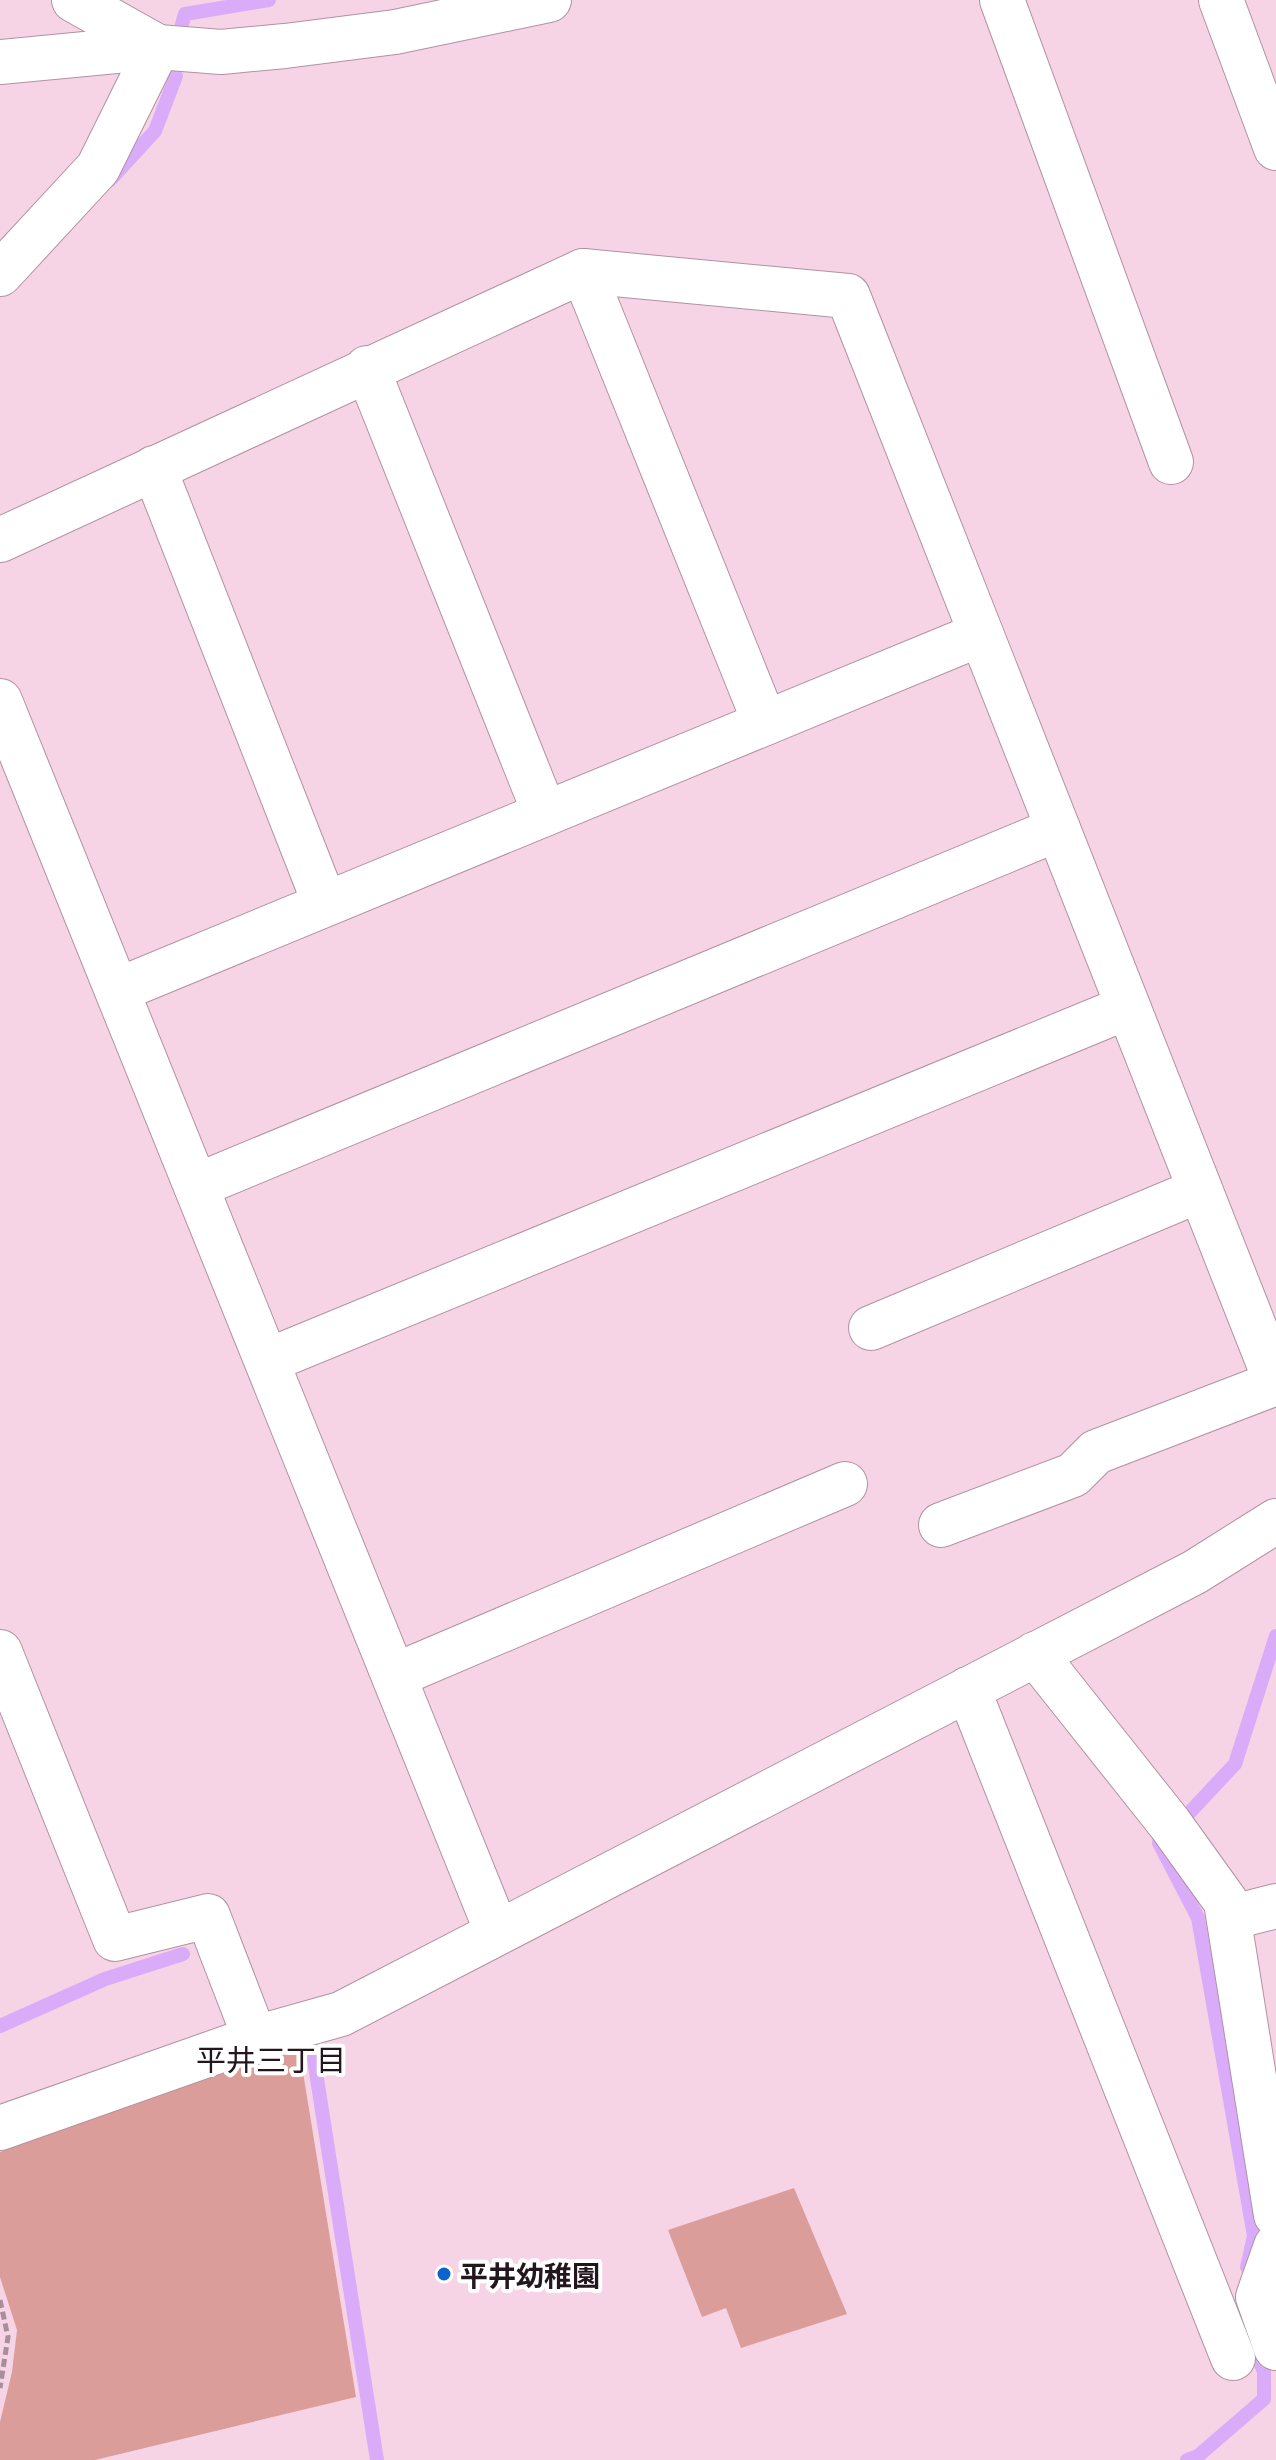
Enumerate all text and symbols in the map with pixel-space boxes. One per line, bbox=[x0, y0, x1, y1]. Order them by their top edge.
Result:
district label: 平井三丁目 bbox=[196, 2036, 346, 2080]
place label: 平井幼稚園 bbox=[460, 2253, 600, 2295]
marker: 平井幼稚園 bbox=[435, 2265, 453, 2283]

